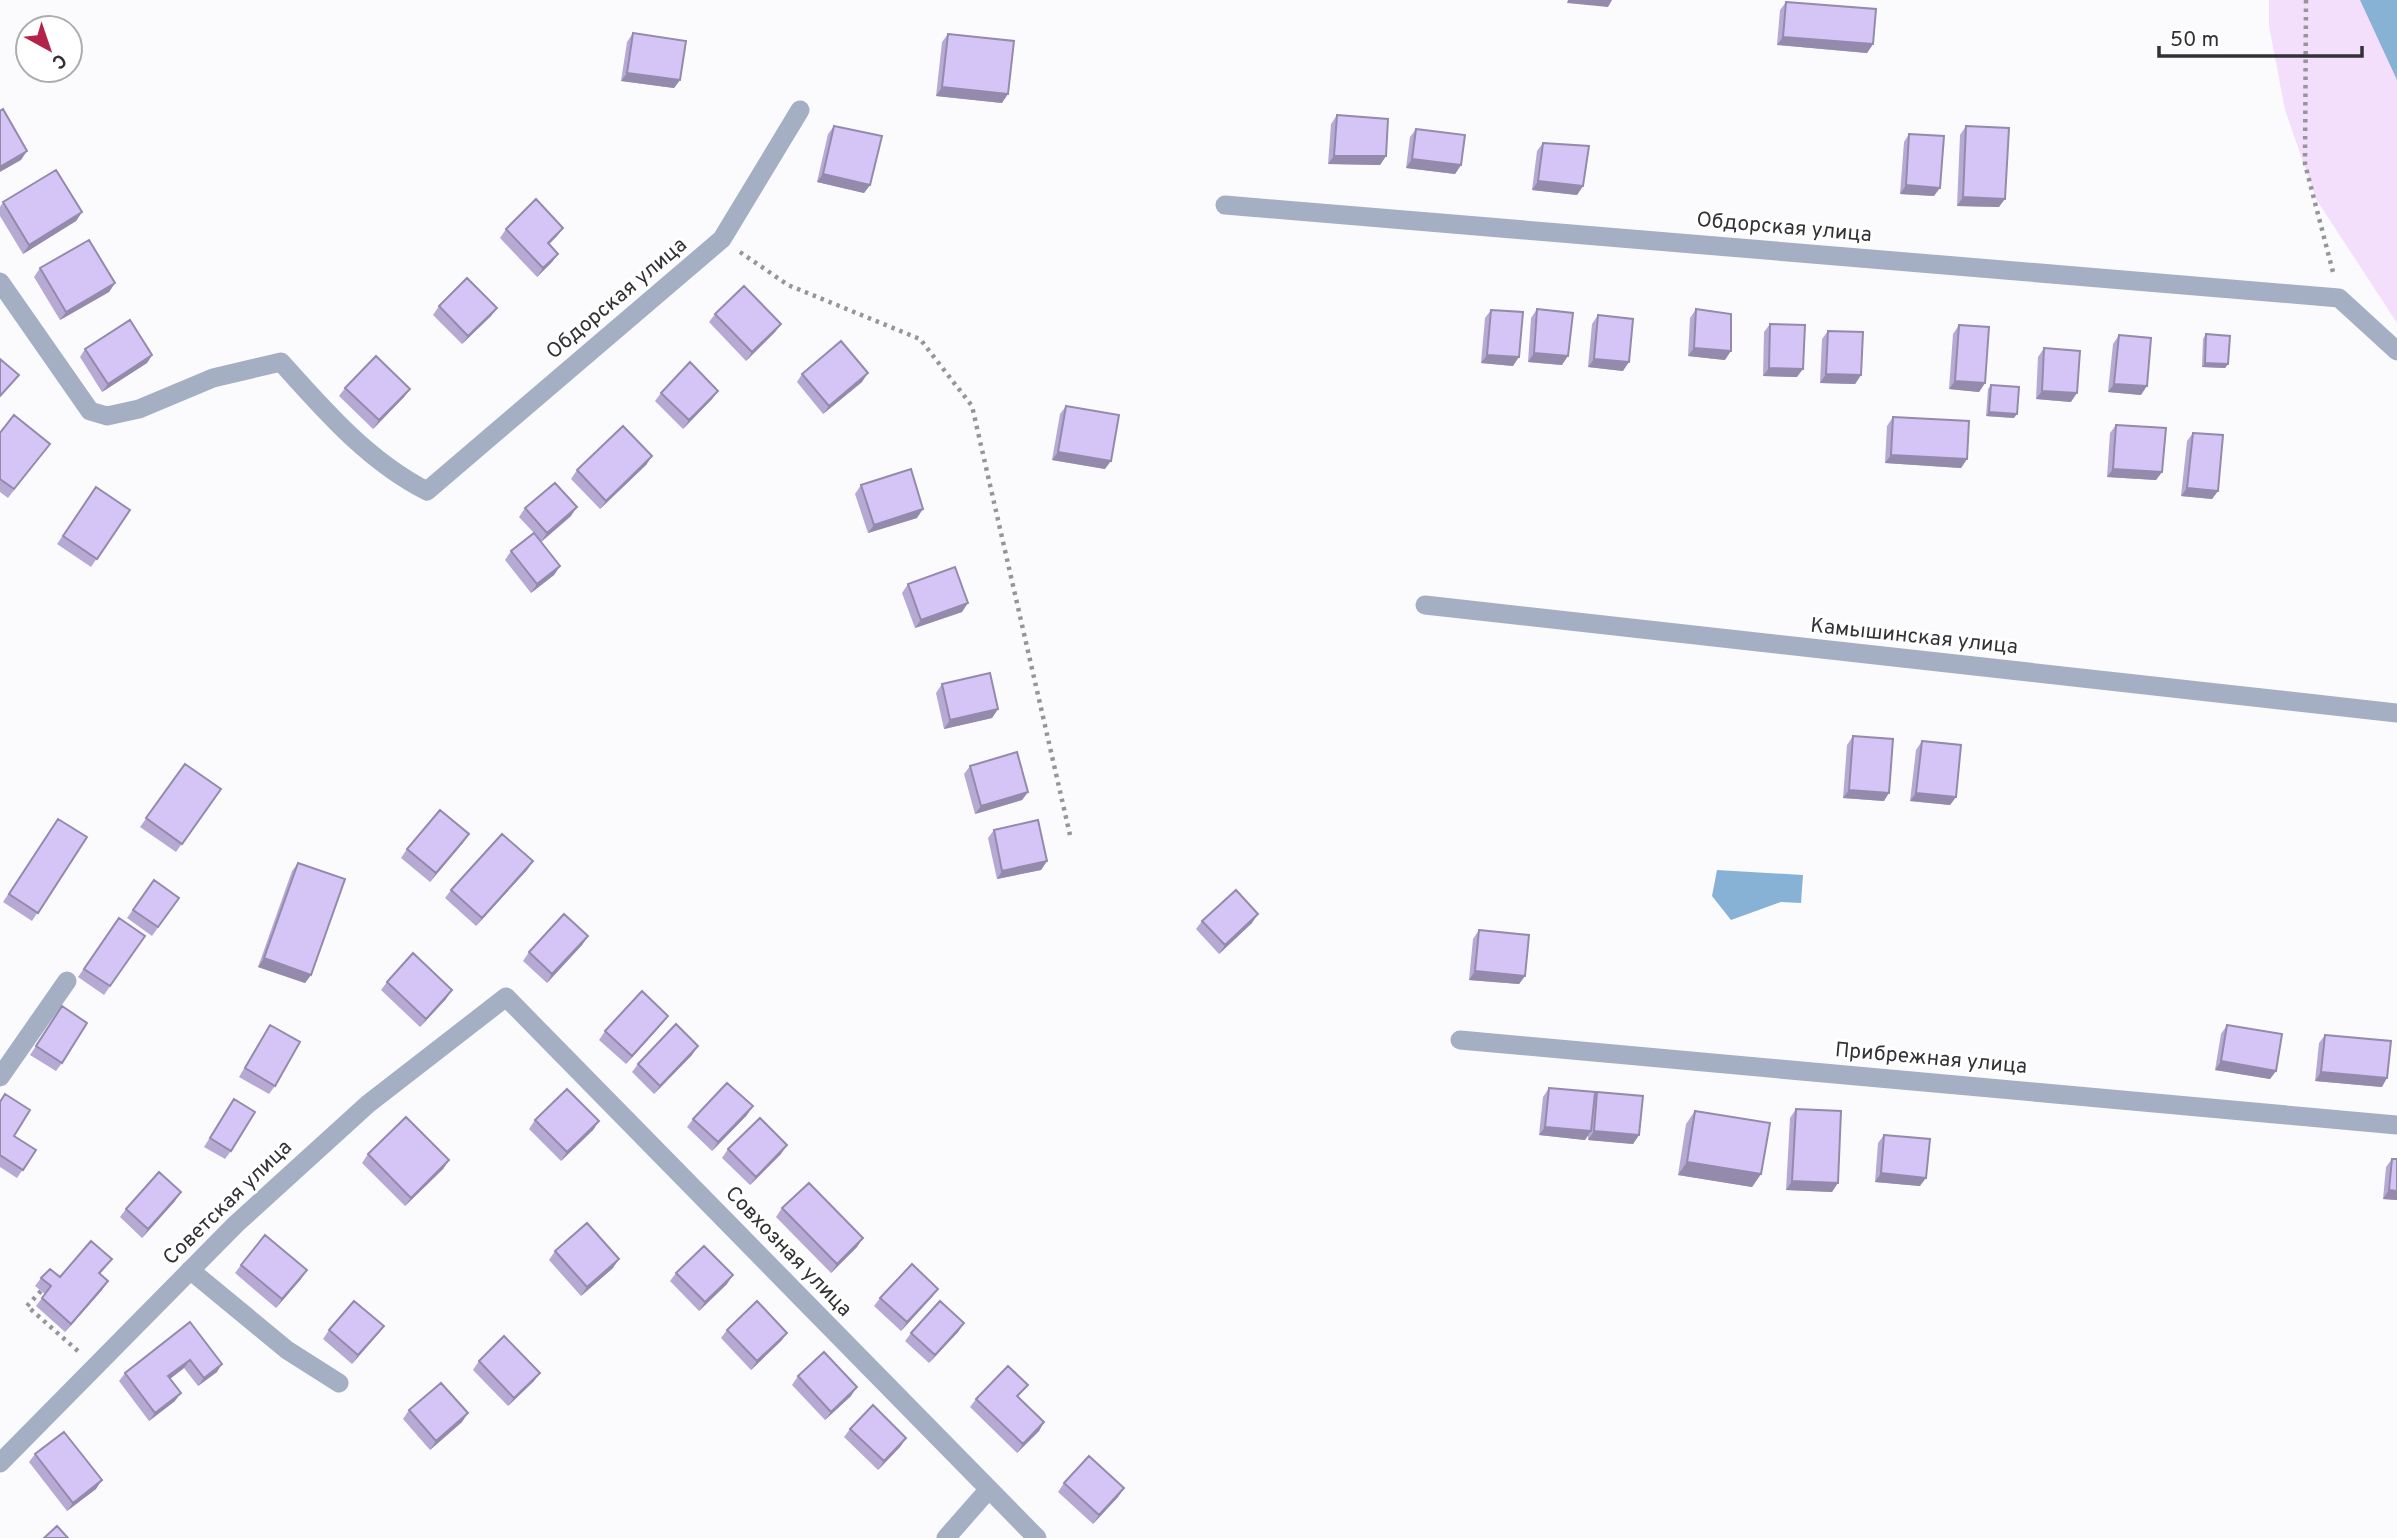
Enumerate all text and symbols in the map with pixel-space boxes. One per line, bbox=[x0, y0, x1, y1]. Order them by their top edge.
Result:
north arrow bbox=[14, 14, 84, 84]
scale bar bbox=[2159, 14, 2362, 58]
text: 50 m bbox=[2170, 27, 2219, 54]
text: С bbox=[46, 47, 71, 74]
street label: Обдорская улица bbox=[1695, 207, 1873, 249]
street label: Обдорская улица bbox=[541, 232, 693, 366]
street label: Камышинская улица bbox=[1809, 613, 2019, 661]
street label: Прибрежная улица bbox=[1834, 1037, 2028, 1081]
street label: Советская улица bbox=[158, 1135, 298, 1271]
street label: Совхозная улица bbox=[719, 1181, 857, 1323]

